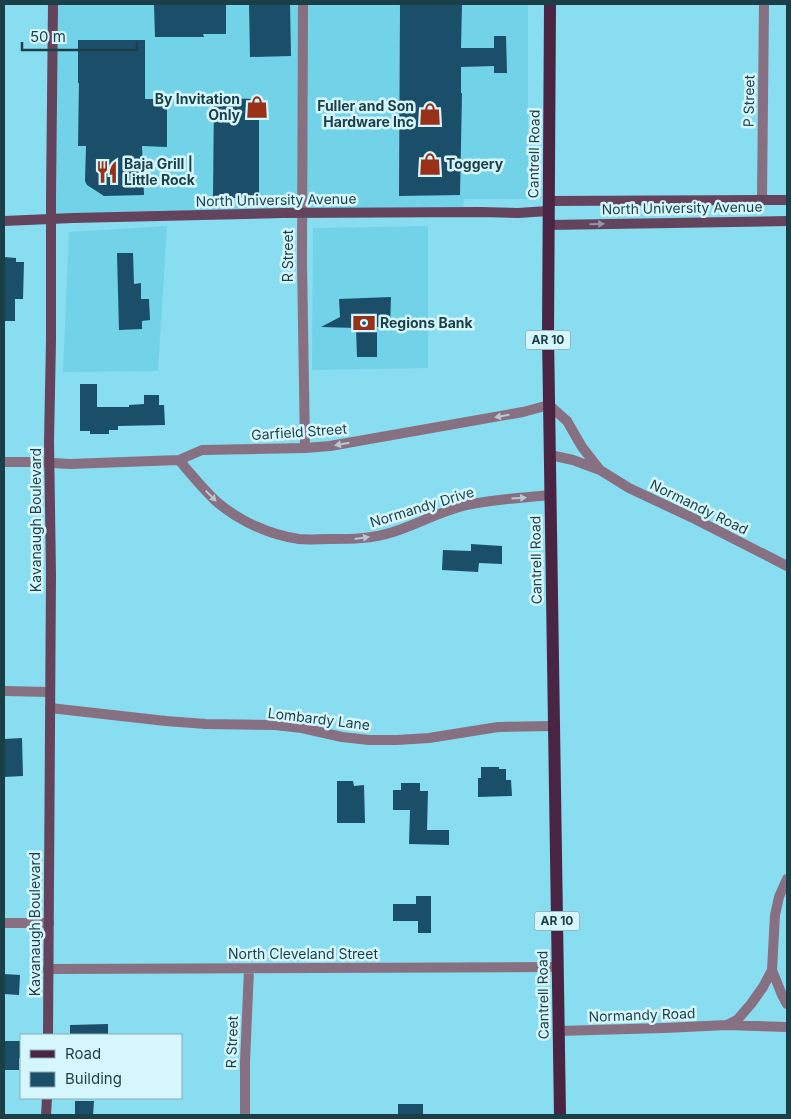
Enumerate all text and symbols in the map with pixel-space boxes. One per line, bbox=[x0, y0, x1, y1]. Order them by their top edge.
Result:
scale bar bbox=[22, 20, 138, 52]
text: 50 m bbox=[30, 27, 66, 46]
street label: P Street bbox=[740, 74, 757, 127]
place label: By Invitation Only bbox=[155, 90, 241, 123]
shop icon: By Invitation Only bbox=[244, 94, 270, 120]
place label: Fuller and Son Hardware Inc bbox=[317, 97, 414, 130]
shop icon: Fuller and Son Hardware Inc bbox=[417, 101, 443, 127]
street label: Cantrell Road bbox=[524, 110, 543, 198]
shop icon: Toggery bbox=[417, 151, 443, 177]
place label: Baja Grill | Little Rock bbox=[124, 155, 196, 188]
place label: Toggery bbox=[446, 155, 504, 172]
restaurant icon: Baja Grill | Little Rock bbox=[94, 159, 120, 185]
street label: North University Avenue bbox=[195, 190, 357, 209]
street label: North University Avenue bbox=[601, 198, 763, 217]
one-way arrow bbox=[589, 219, 605, 227]
street label: R Street bbox=[279, 229, 296, 282]
bank icon: Regions Bank bbox=[351, 310, 377, 336]
place label: Regions Bank bbox=[380, 314, 474, 331]
road number: AR 10 bbox=[526, 330, 570, 350]
one-way arrow bbox=[493, 413, 509, 421]
street label: Garfield Street bbox=[251, 420, 348, 443]
one-way arrow bbox=[333, 441, 349, 449]
street label: Kavanaugh Boulevard bbox=[27, 448, 44, 592]
street label: Normandy Road bbox=[647, 475, 751, 538]
street label: Normandy Drive bbox=[368, 483, 476, 530]
one-way arrow bbox=[205, 490, 217, 502]
one-way arrow bbox=[511, 493, 527, 501]
street label: Cantrell Road bbox=[526, 516, 545, 604]
one-way arrow bbox=[354, 534, 370, 542]
street label: Lombardy Lane bbox=[267, 704, 371, 733]
street label: Kavanaugh Boulevard bbox=[26, 852, 43, 996]
road number: AR 10 bbox=[534, 911, 580, 930]
street label: North Cleveland Street bbox=[228, 945, 378, 962]
street label: Cantrell Road bbox=[533, 951, 552, 1039]
street label: Normandy Road bbox=[588, 1004, 696, 1025]
street label: R Street bbox=[222, 1015, 241, 1068]
legend bbox=[20, 1034, 182, 1099]
text: Road bbox=[65, 1044, 101, 1063]
text: Building bbox=[65, 1069, 122, 1088]

